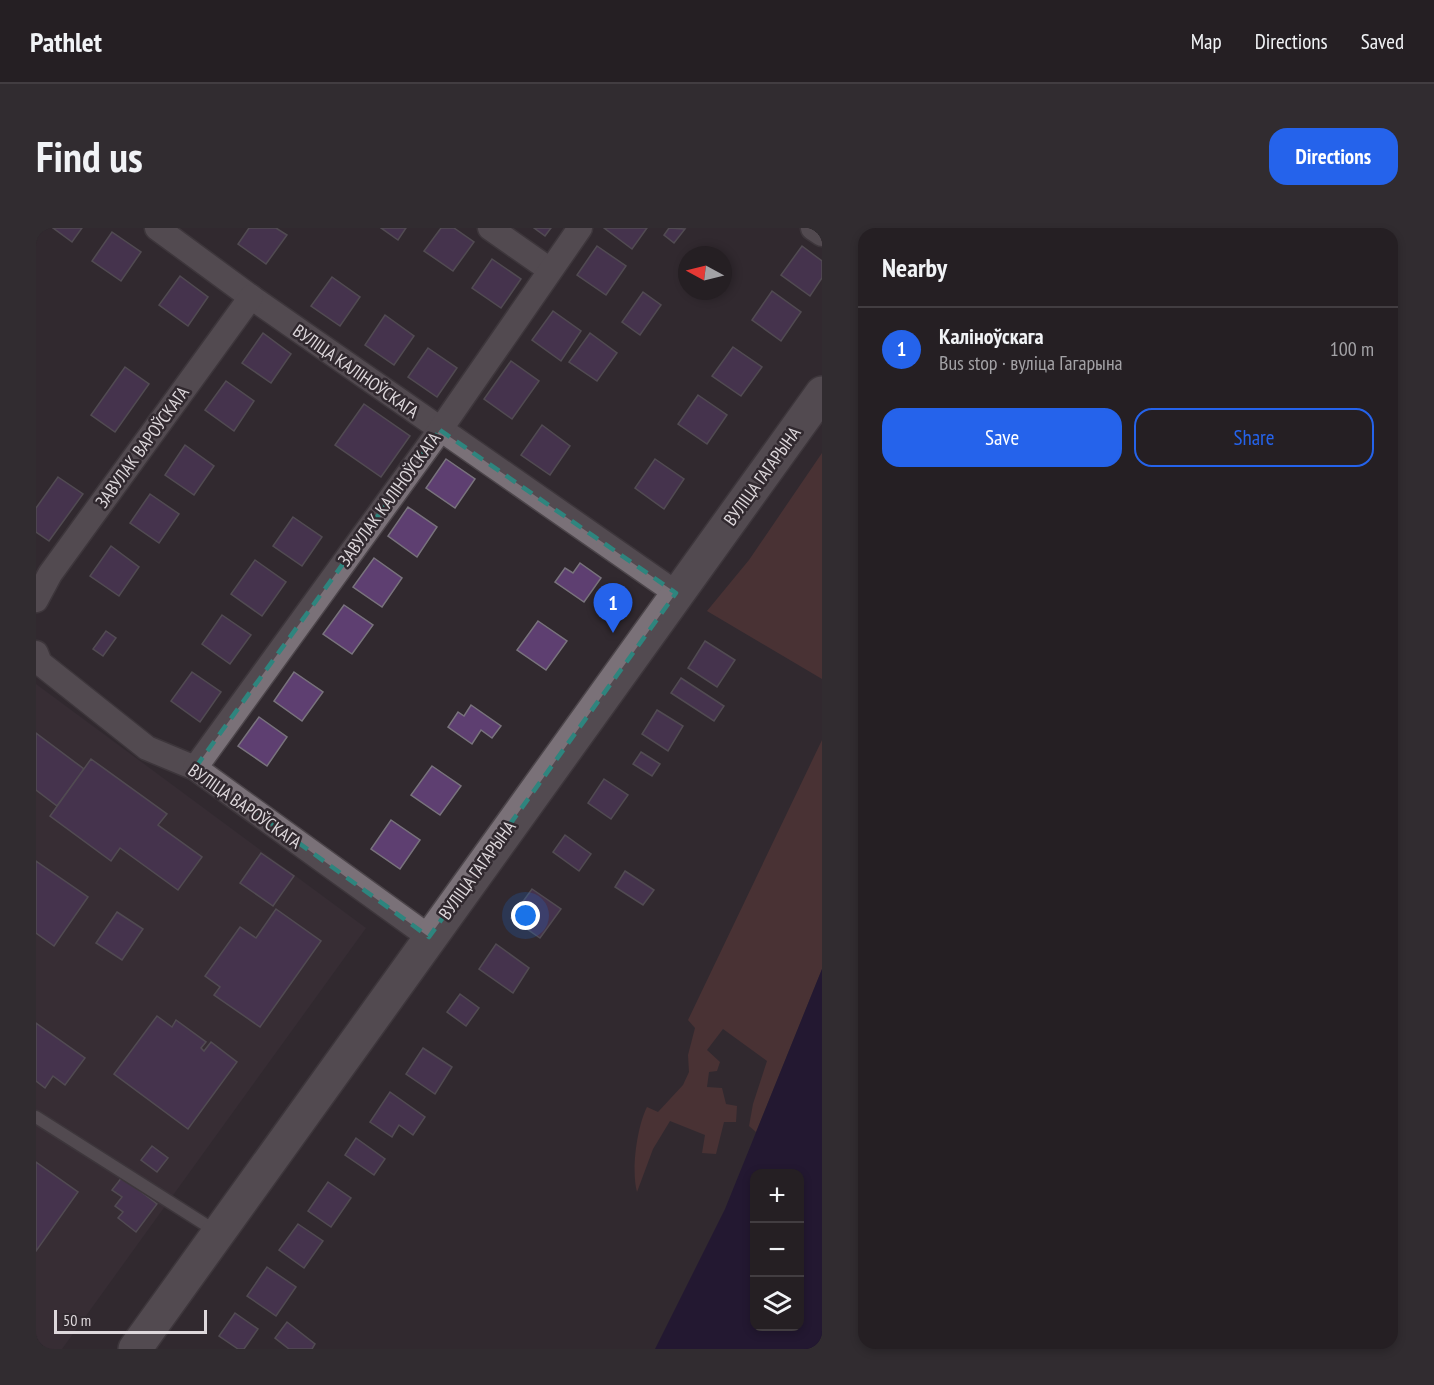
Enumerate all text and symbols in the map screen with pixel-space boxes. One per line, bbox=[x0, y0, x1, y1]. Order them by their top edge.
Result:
text: Pathlet bbox=[30, 23, 102, 60]
text: Map bbox=[1191, 28, 1222, 55]
text: Directions bbox=[1255, 28, 1328, 55]
text: Saved bbox=[1361, 28, 1404, 55]
button: Directions bbox=[1269, 128, 1398, 185]
text: Find us bbox=[36, 129, 143, 184]
north arrow bbox=[678, 246, 732, 300]
text: Nearby bbox=[882, 251, 947, 284]
street label: ВУЛІЦА КАЛІНОЎСКАГА bbox=[289, 319, 424, 423]
text: Каліноўскага bbox=[939, 322, 1044, 350]
text: 1 bbox=[897, 336, 906, 362]
text: 100 m bbox=[1330, 336, 1374, 362]
text: Bus stop · вуліца Гагарына bbox=[939, 350, 1123, 376]
street label: ЗАВУЛАК ВАРОЎСКАГА bbox=[90, 381, 194, 512]
button: Save bbox=[882, 408, 1122, 467]
button: Share bbox=[1134, 408, 1374, 467]
street label: ВУЛІЦА ГАГАРЫНА bbox=[718, 422, 806, 530]
street label: ЗАВУЛАК КАЛІНОЎСКАГА bbox=[333, 427, 446, 570]
pin: 1 bbox=[594, 584, 632, 633]
street label: ВУЛІЦА ВАРОЎСКАГА bbox=[184, 758, 306, 854]
street label: ВУЛІЦА ГАГАРЫНА bbox=[433, 816, 521, 924]
your location bbox=[511, 901, 540, 930]
map controls bbox=[750, 1169, 804, 1331]
button: + bbox=[750, 1169, 804, 1223]
button: − bbox=[750, 1223, 804, 1277]
button: layers bbox=[750, 1277, 804, 1331]
scale bar bbox=[54, 1307, 207, 1334]
text: 50 m bbox=[63, 1310, 91, 1330]

